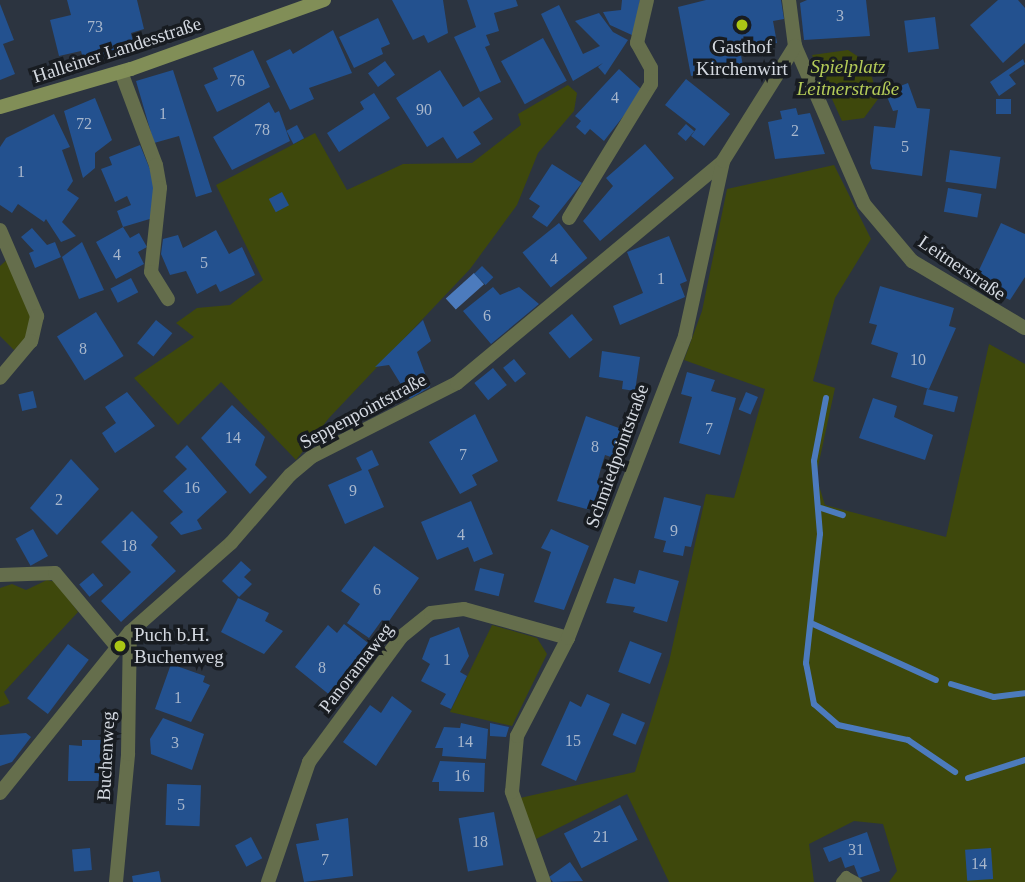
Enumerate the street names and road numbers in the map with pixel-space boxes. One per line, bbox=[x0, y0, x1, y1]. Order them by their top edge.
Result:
street label: Halleiner Landesstraße bbox=[30, 12, 204, 88]
street label: Leitnerstraße bbox=[914, 231, 1010, 305]
street label: Seppenpointstraße bbox=[296, 368, 430, 454]
street label: Schmiedpointstraße bbox=[580, 381, 654, 531]
street label: Panoramaweg bbox=[314, 619, 398, 717]
street label: Buchenweg bbox=[92, 711, 120, 801]

